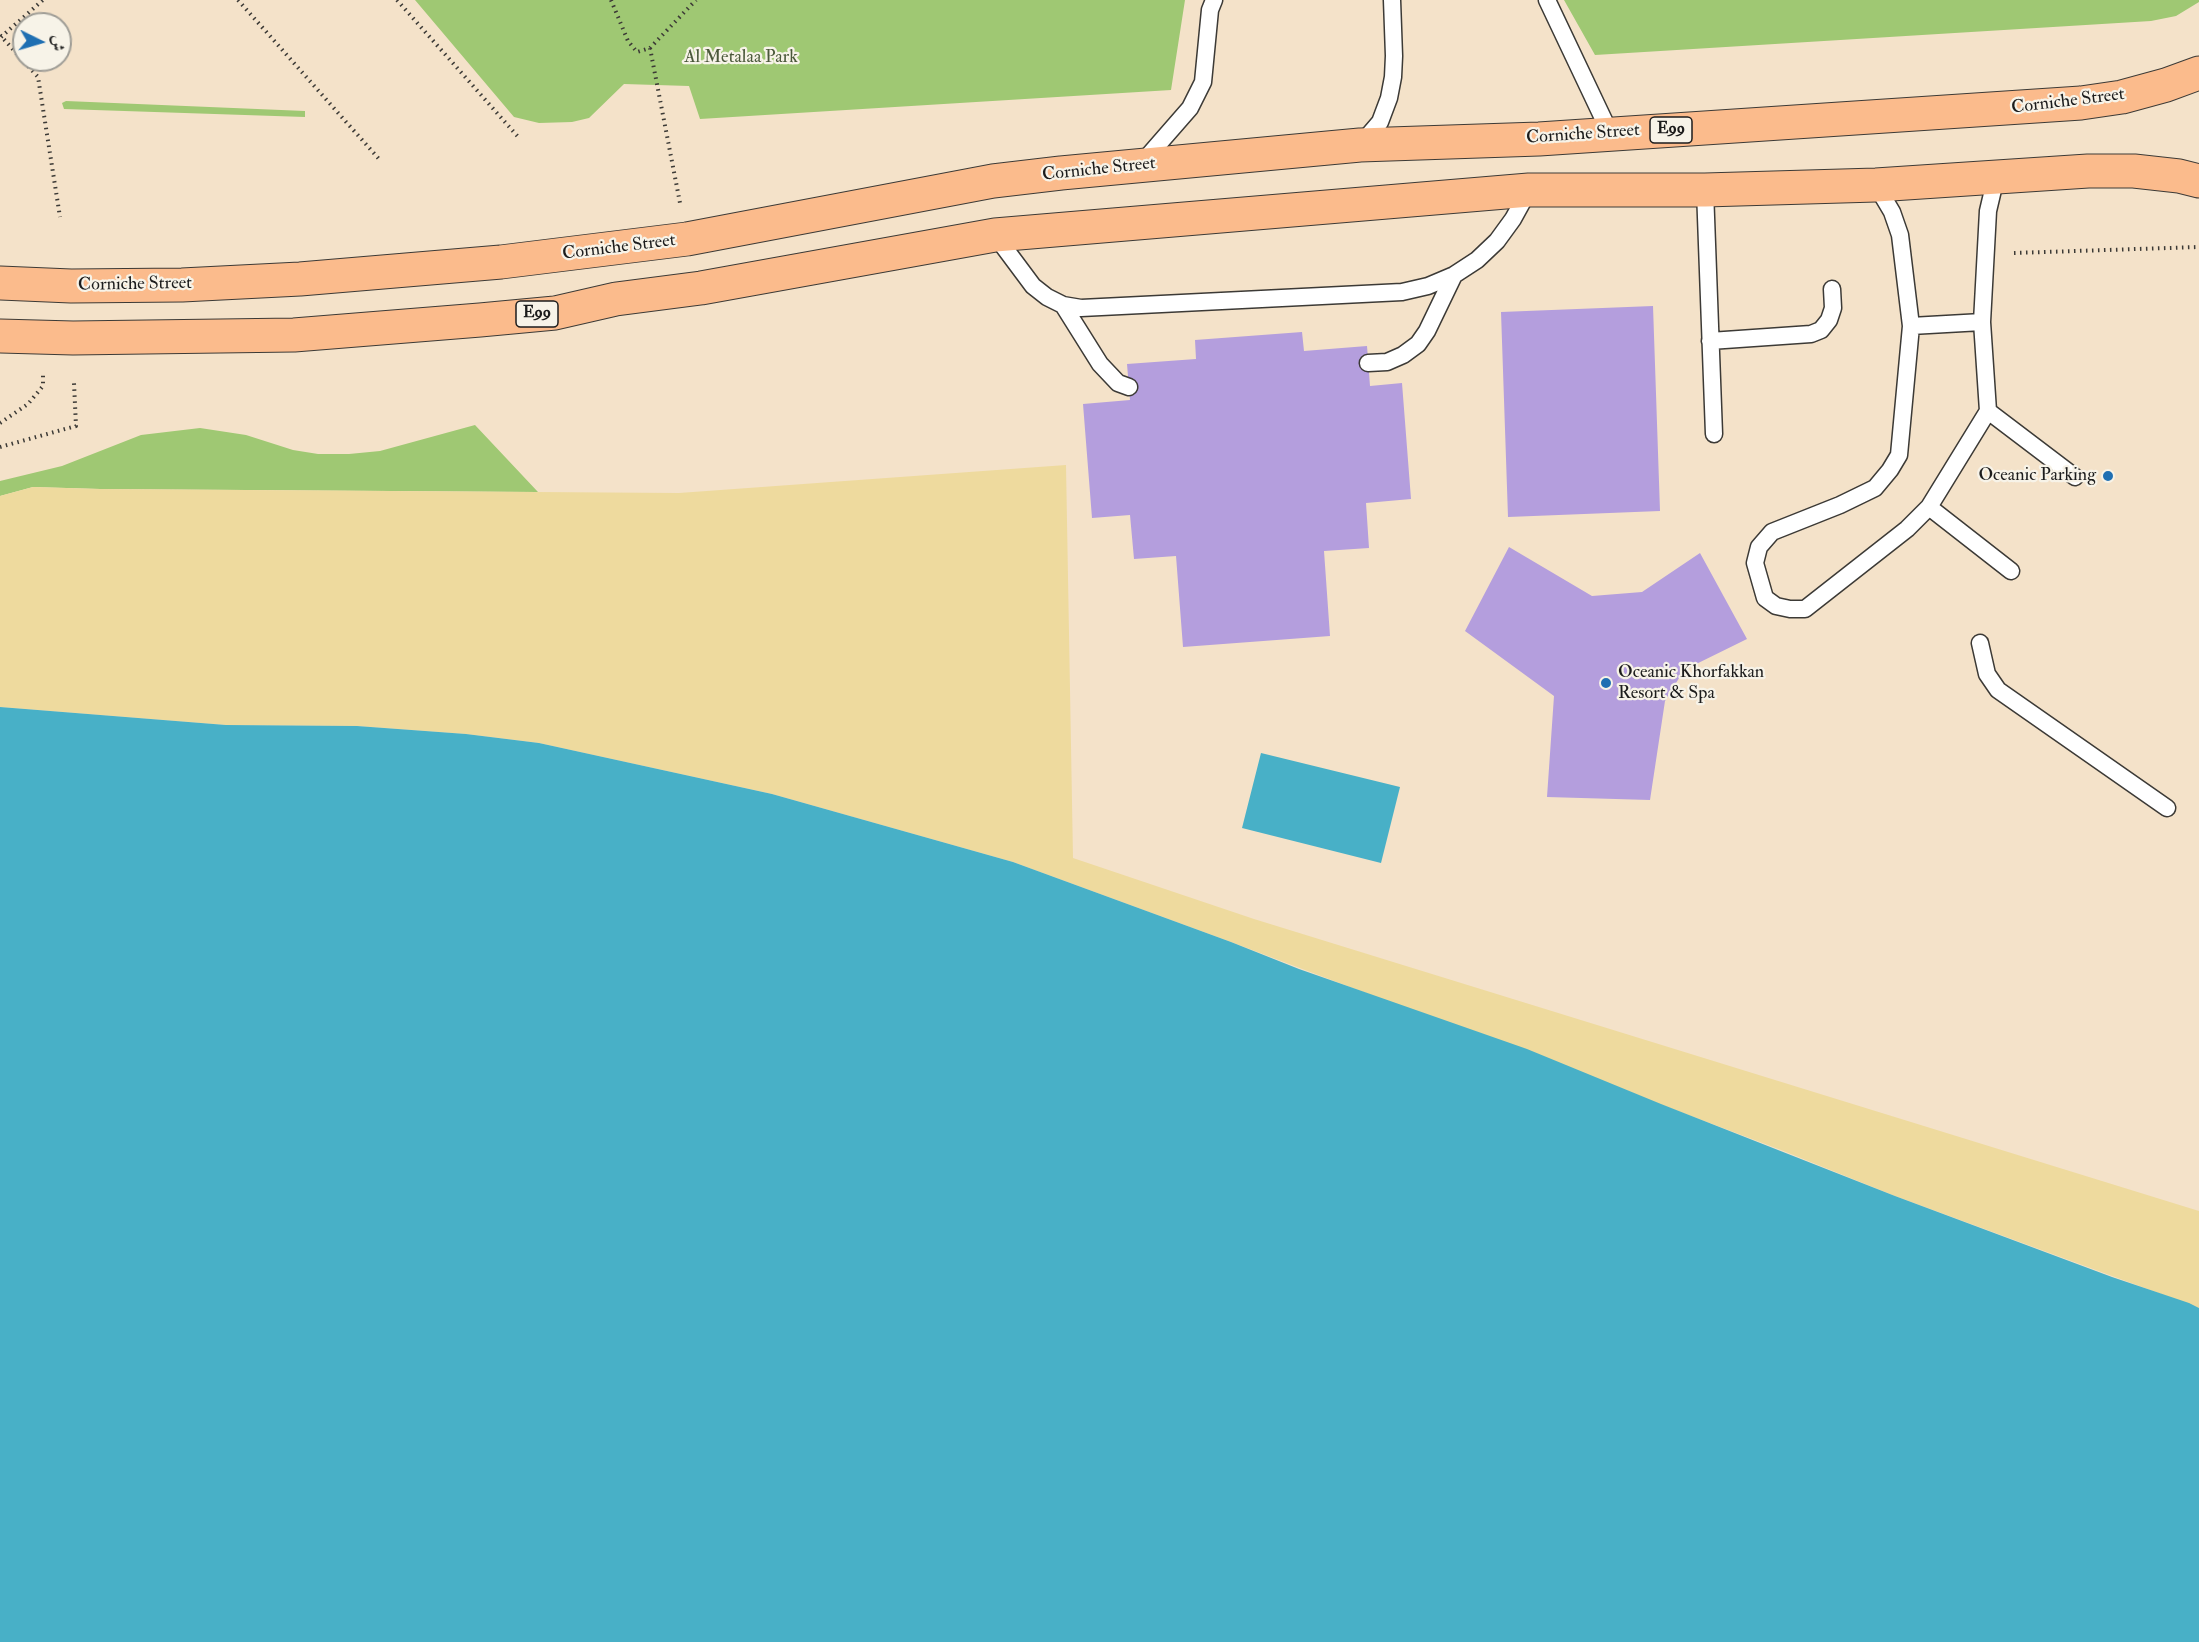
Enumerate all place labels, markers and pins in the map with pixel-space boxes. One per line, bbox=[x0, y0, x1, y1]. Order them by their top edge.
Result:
place label: Oceanic Parking bbox=[1978, 465, 2096, 487]
marker: Oceanic Parking bbox=[2101, 469, 2115, 483]
place label: Oceanic Khorfakkan Resort & Spa bbox=[1618, 662, 1764, 704]
marker: Oceanic Khorfakkan Resort & Spa bbox=[1599, 676, 1613, 690]

